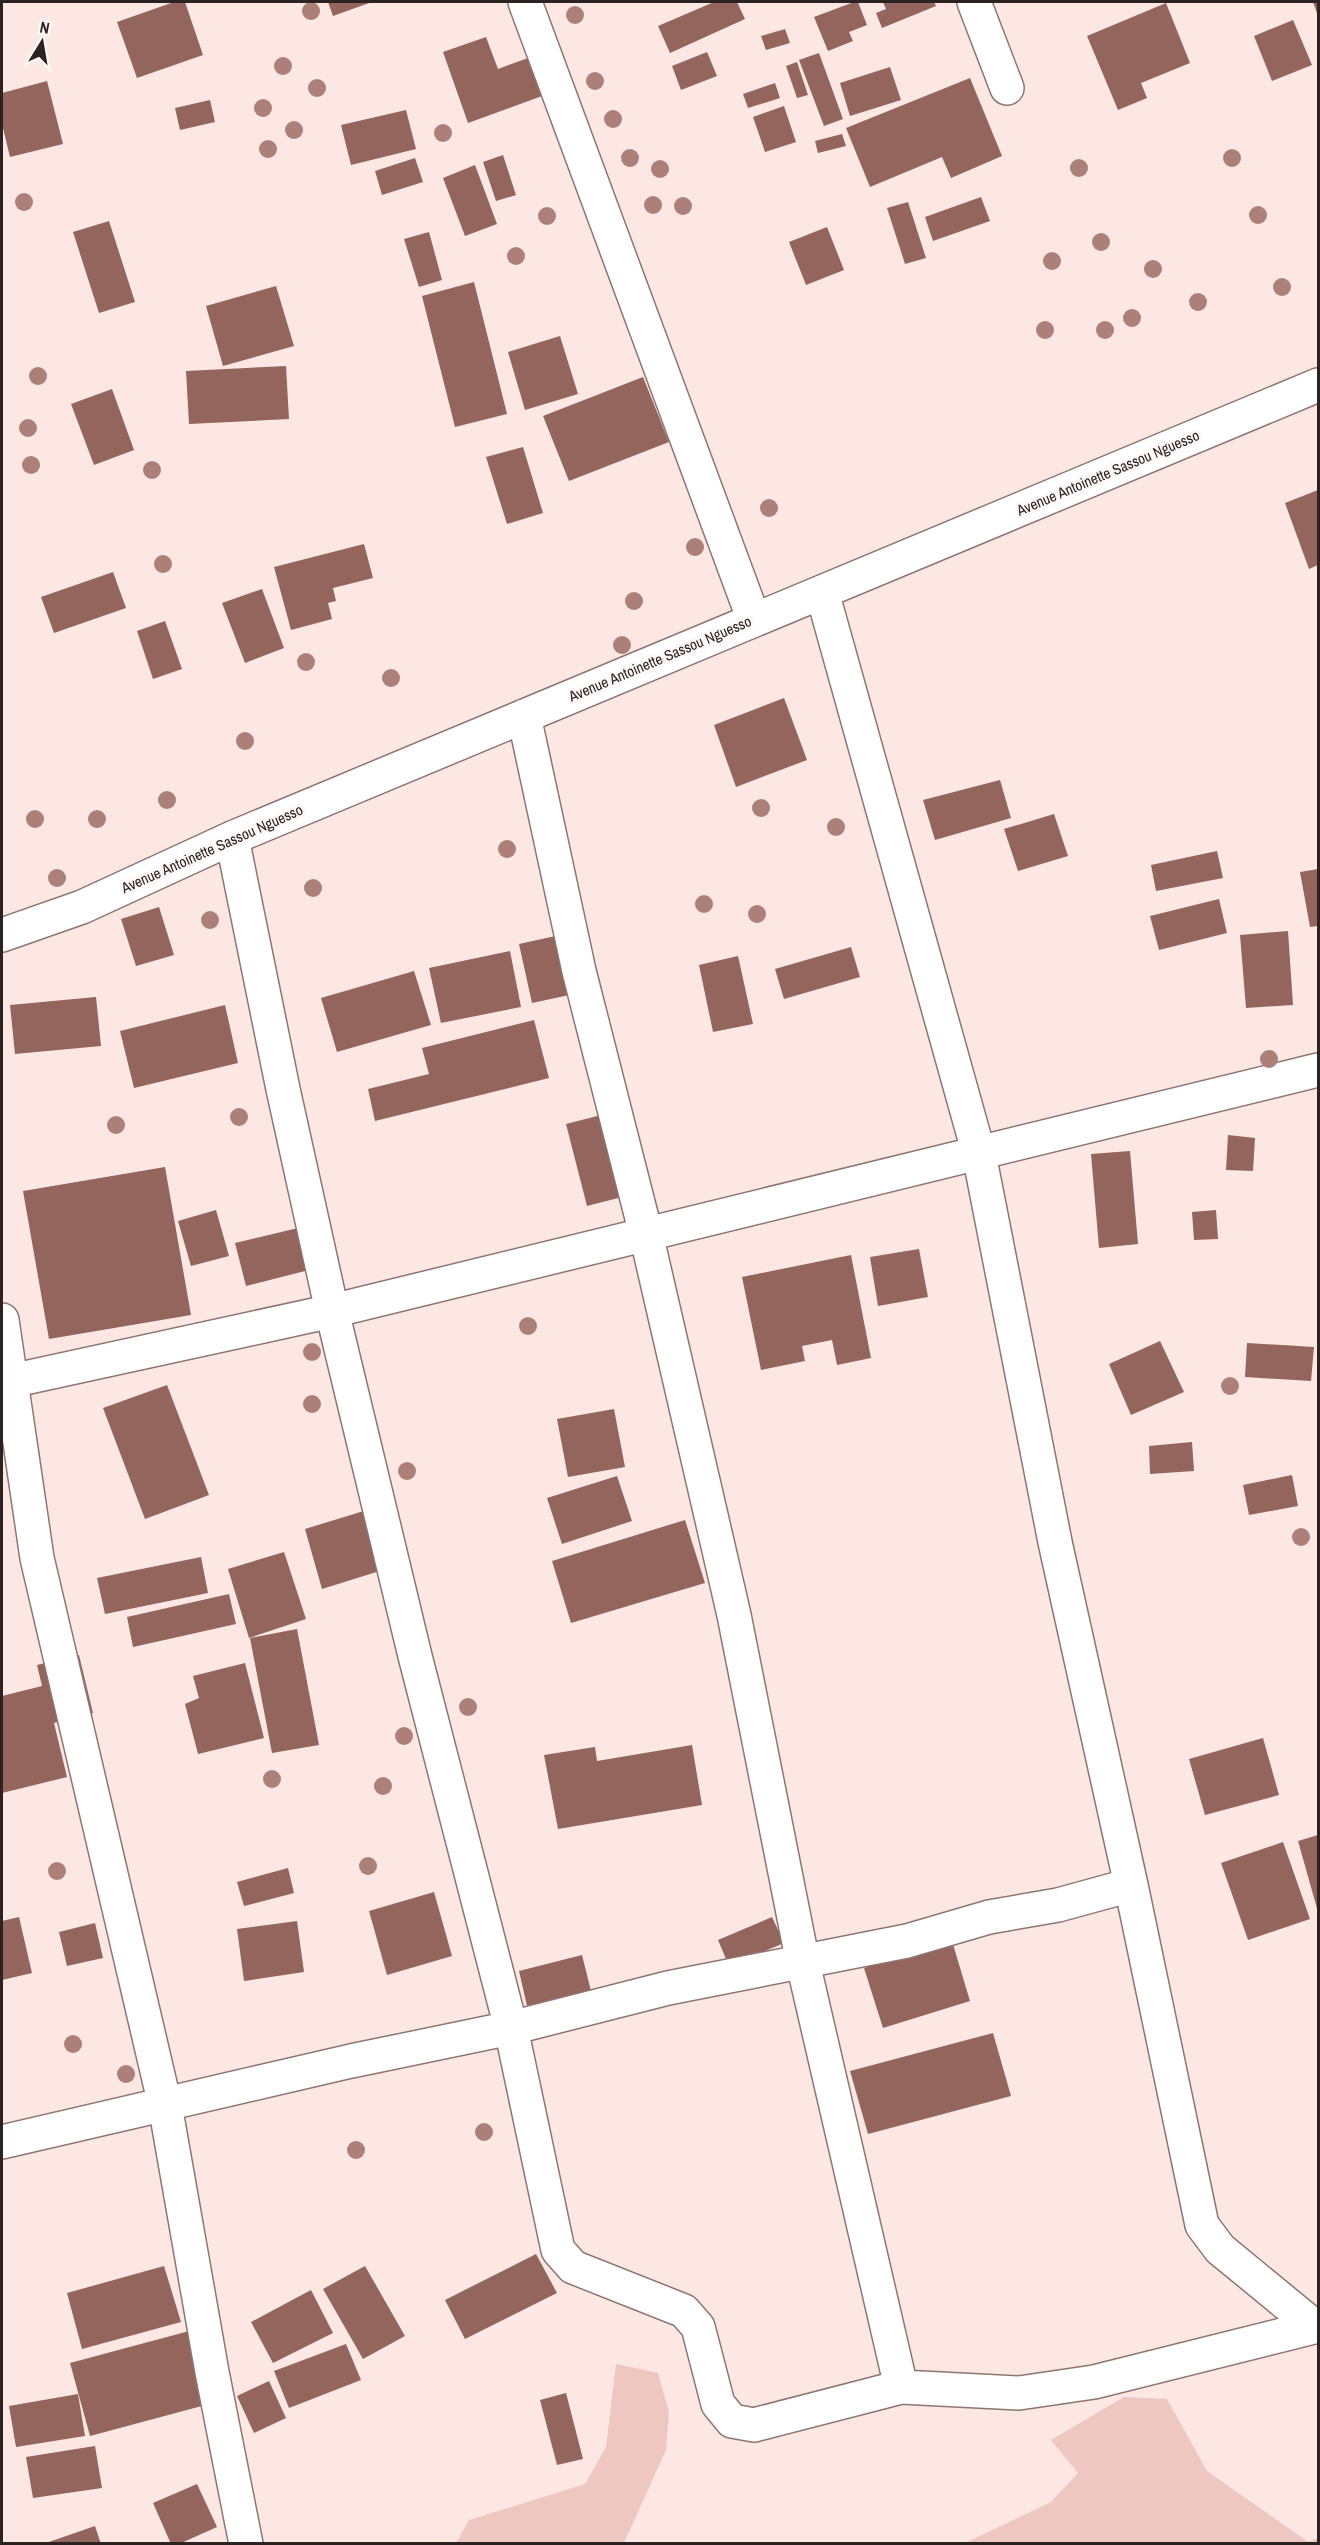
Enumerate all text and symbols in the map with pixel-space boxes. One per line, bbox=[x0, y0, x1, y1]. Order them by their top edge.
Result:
north arrow bbox=[12, 12, 72, 72]
text: N bbox=[38, 16, 52, 39]
street label: Avenue Antoinette Sassou Nguesso bbox=[1012, 424, 1203, 521]
street label: Avenue Antoinette Sassou Nguesso bbox=[564, 610, 755, 707]
street label: Avenue Antoinette Sassou Nguesso bbox=[117, 799, 306, 899]

